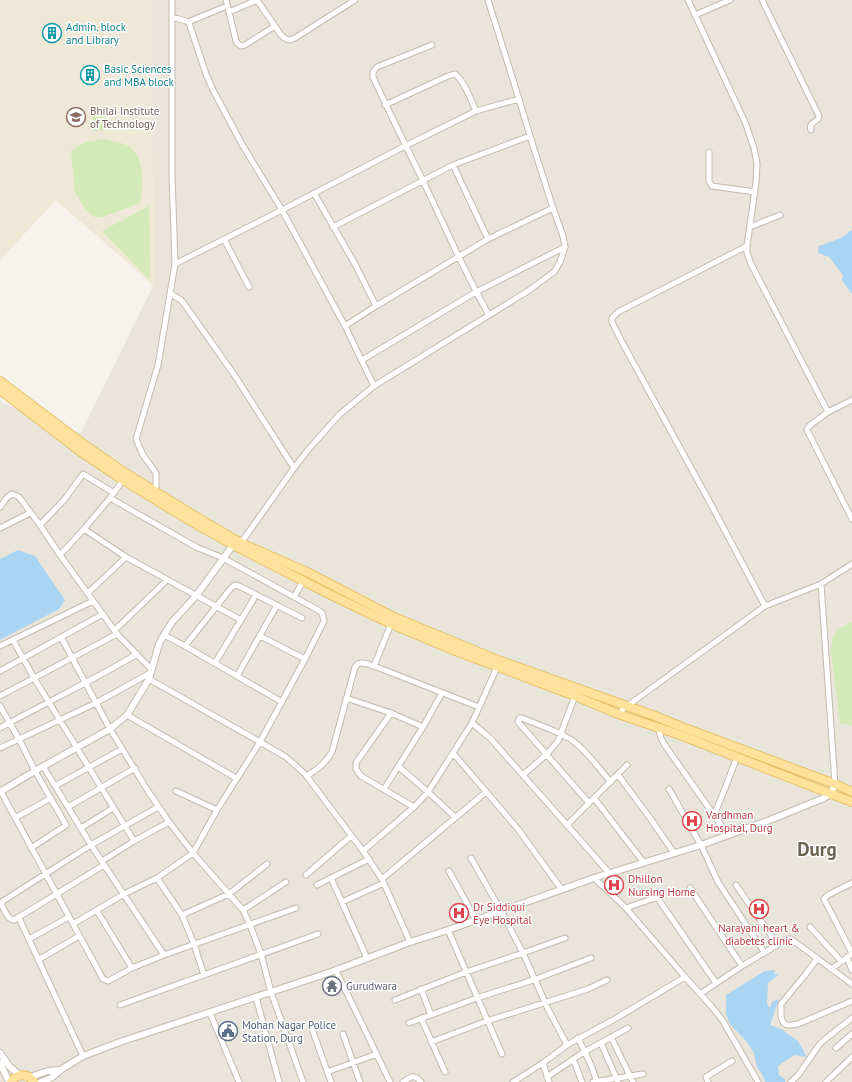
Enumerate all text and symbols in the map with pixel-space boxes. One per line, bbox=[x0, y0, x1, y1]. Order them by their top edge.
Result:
place label: Admin. block and Library bbox=[66, 20, 127, 47]
building icon: Admin. block and Library bbox=[41, 22, 63, 44]
place label: Basic Sciences and MBA block bbox=[104, 62, 174, 89]
building icon: Basic Sciences and MBA block bbox=[79, 64, 101, 86]
place label: Bhilai Institute of Technology bbox=[90, 104, 160, 131]
school or university icon: Bhilai Institute of Technology bbox=[65, 106, 87, 128]
place label: Vardhman Hospital, Durg bbox=[705, 808, 773, 835]
hospital icon: Vardhman Hospital, Durg bbox=[681, 810, 703, 832]
district label: Durg bbox=[797, 837, 837, 861]
place label: Dhillon Nursing Home bbox=[628, 872, 696, 899]
hospital icon: Dhillon Nursing Home bbox=[603, 874, 625, 896]
hospital icon: Narayani heart & diabetes clinic bbox=[748, 898, 770, 920]
place label: Dr Siddiqui Eye Hospital bbox=[473, 900, 532, 927]
hospital icon: Dr Siddiqui Eye Hospital bbox=[448, 902, 470, 924]
place label: Narayani heart & diabetes clinic bbox=[718, 921, 800, 948]
temple icon: Gurudwara bbox=[321, 975, 343, 997]
place label: Gurudwara bbox=[346, 979, 397, 993]
place label: Mohan Nagar Police Station, Durg bbox=[242, 1018, 336, 1045]
public building icon: Mohan Nagar Police Station, Durg bbox=[217, 1020, 239, 1042]

